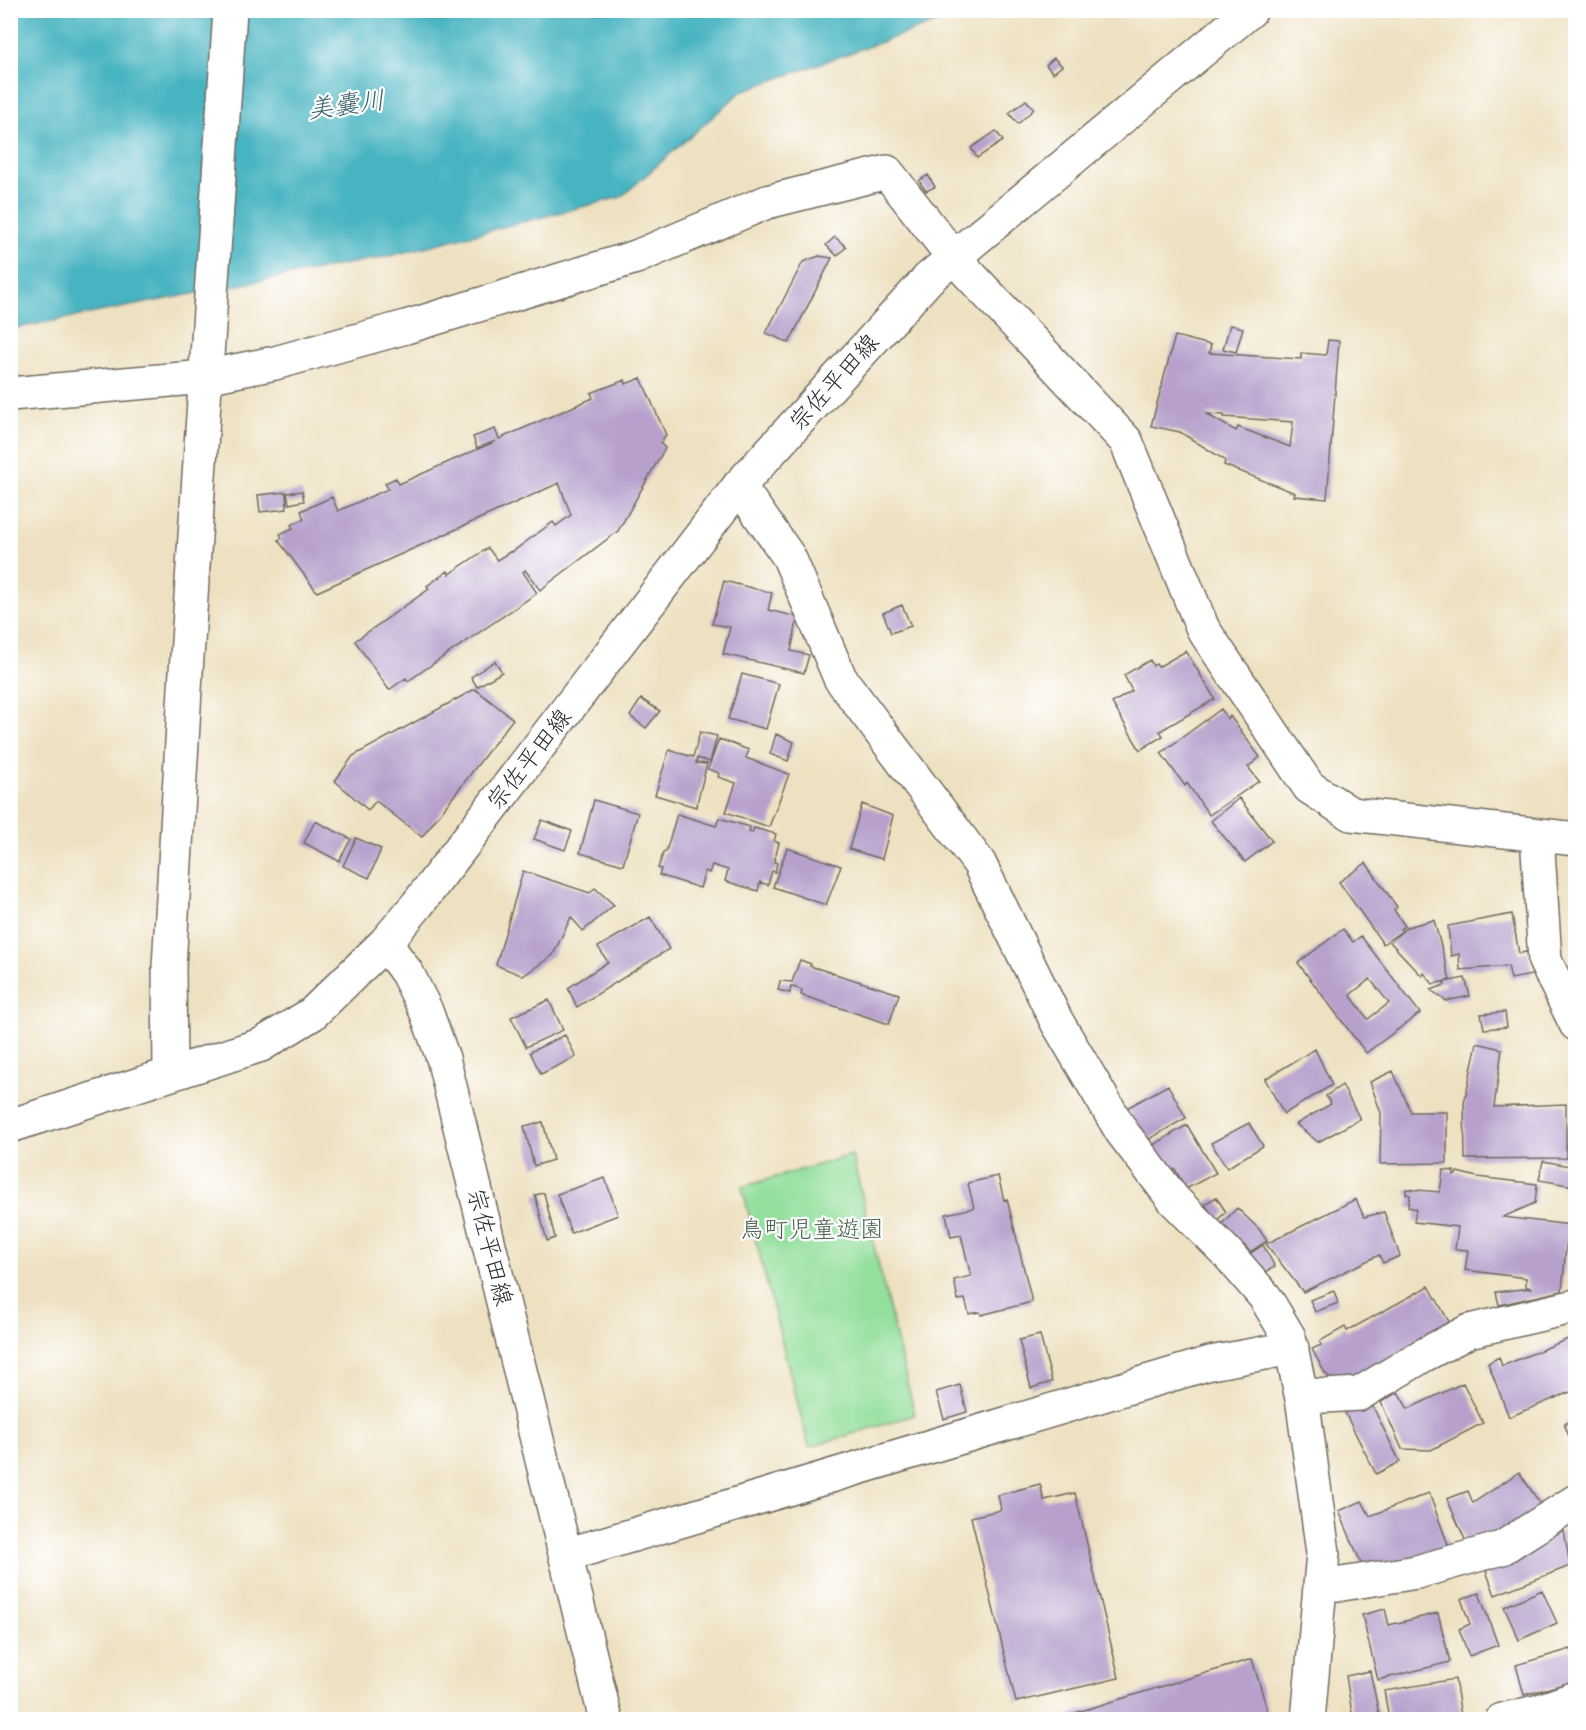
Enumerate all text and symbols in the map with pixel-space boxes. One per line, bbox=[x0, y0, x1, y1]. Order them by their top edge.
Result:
water label: 美嚢川 bbox=[305, 84, 387, 131]
street label: 宗佐平田線 bbox=[783, 328, 889, 440]
street label: 宗佐平田線 bbox=[481, 703, 582, 819]
street label: 宗佐平田線 bbox=[456, 1185, 518, 1310]
park label: 鳥町児童遊園 bbox=[740, 1215, 884, 1249]

